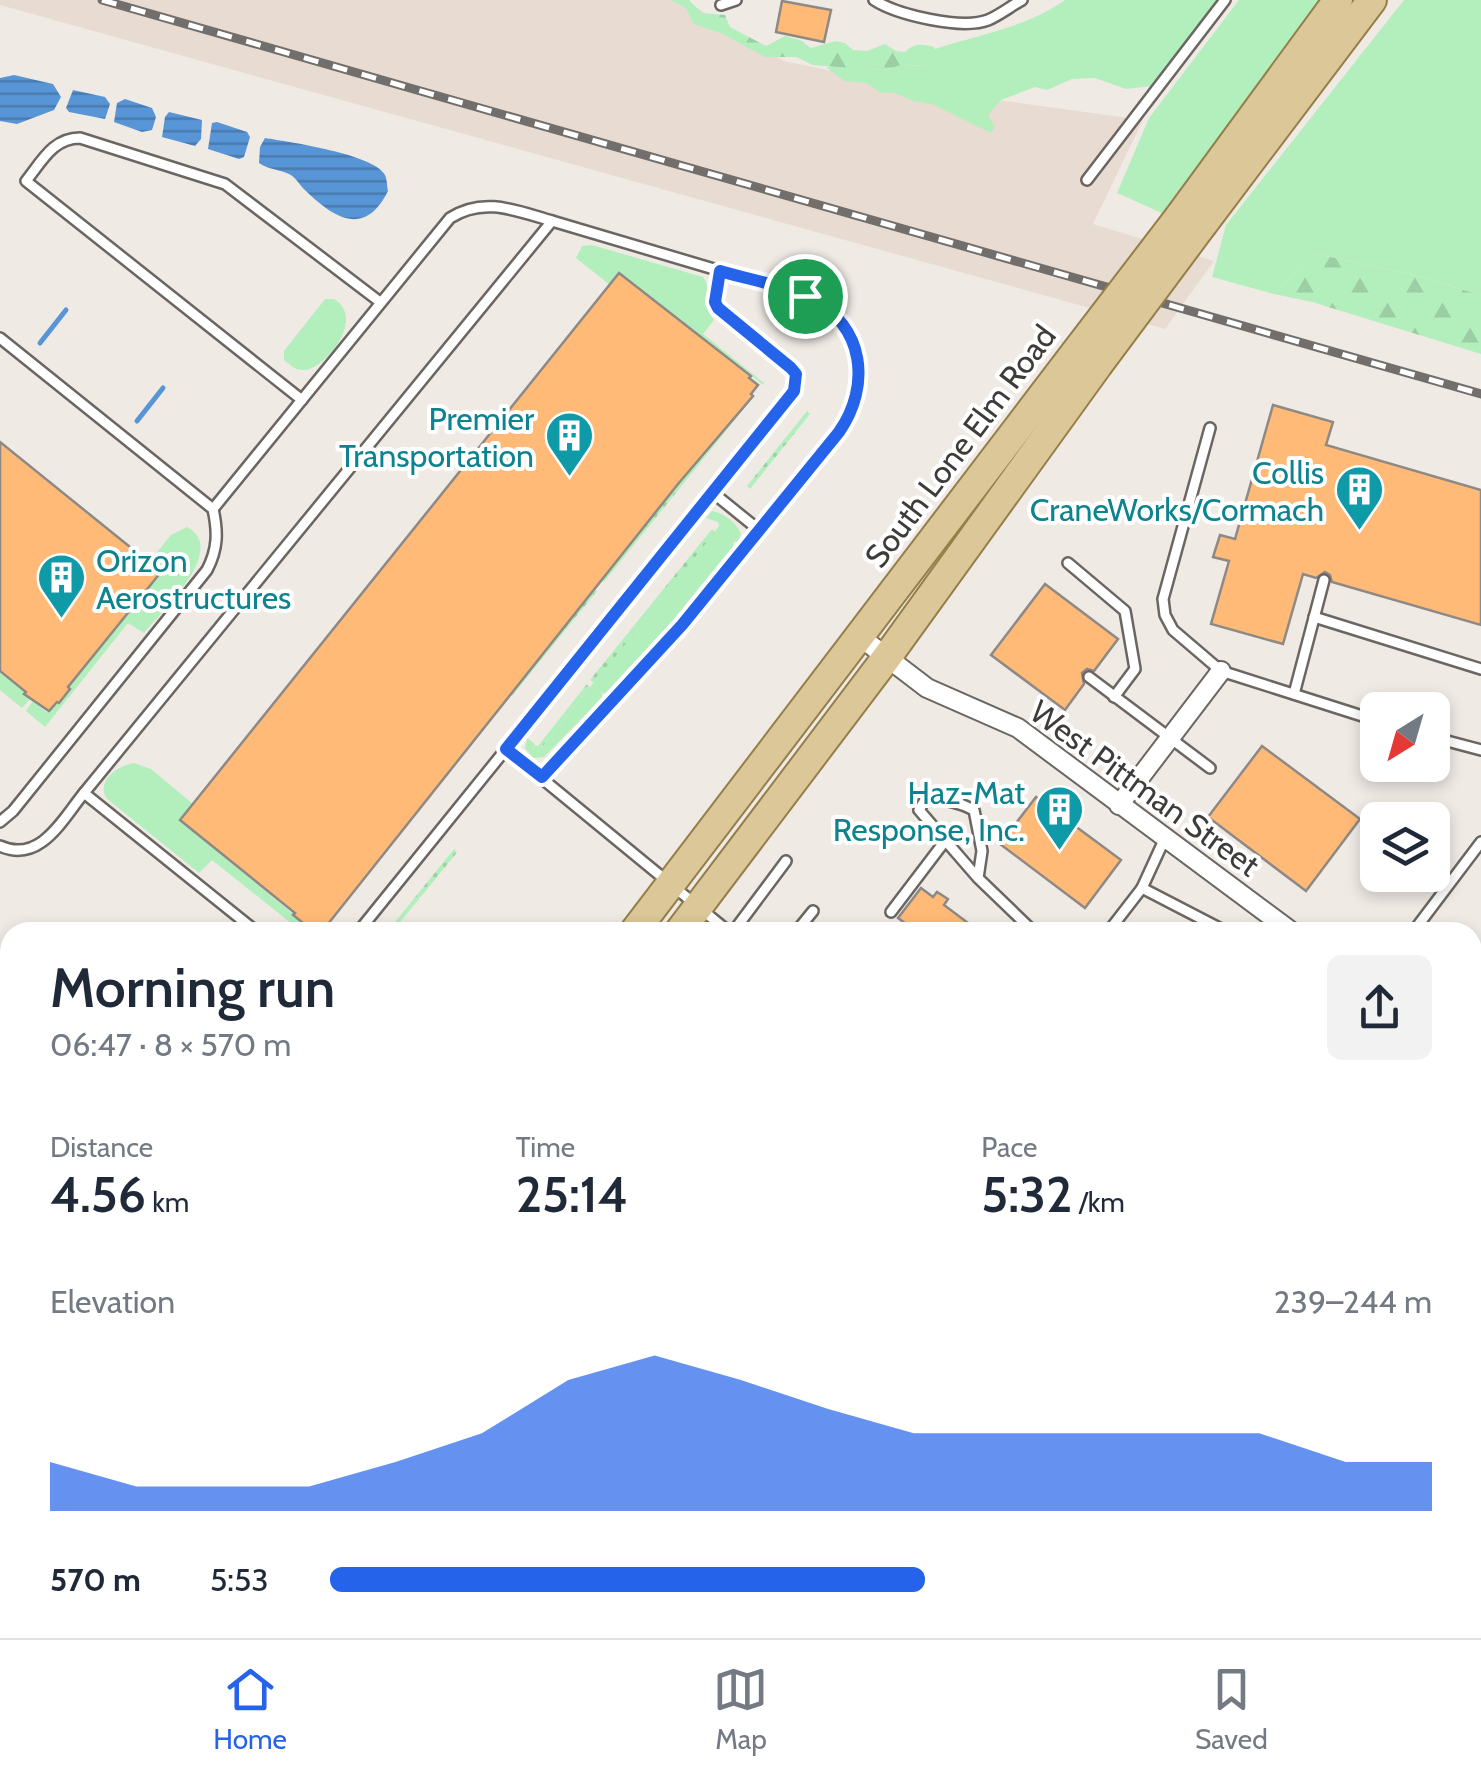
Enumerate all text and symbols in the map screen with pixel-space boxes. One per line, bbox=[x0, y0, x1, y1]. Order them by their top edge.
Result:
pin bbox=[763, 254, 848, 339]
icon: arrive bbox=[778, 269, 833, 324]
street label: South Lone Elm Road bbox=[856, 317, 1064, 575]
place label: Premier Transportation bbox=[339, 399, 535, 475]
building icon: Premier Transportation bbox=[543, 410, 595, 478]
place label: Collis CraneWorks/Cormach bbox=[1030, 453, 1324, 529]
building icon: Collis CraneWorks/Cormach bbox=[1333, 464, 1385, 532]
place label: Orizon Aerostructures bbox=[96, 541, 291, 617]
building icon: Orizon Aerostructures bbox=[35, 552, 87, 620]
street label: West Pittman Street bbox=[1023, 692, 1267, 884]
north arrow bbox=[1360, 692, 1450, 782]
map controls bbox=[1360, 692, 1450, 892]
place label: Haz-Mat Response, Inc. bbox=[833, 773, 1025, 849]
building icon: Haz-Mat Response, Inc. bbox=[1034, 784, 1086, 852]
button: layers bbox=[1360, 802, 1450, 892]
text: Morning run bbox=[50, 954, 335, 1021]
button: share bbox=[1327, 955, 1432, 1060]
text: 06:47 · 8 × 570 m bbox=[50, 1025, 291, 1064]
text: Distance bbox=[50, 1130, 153, 1164]
text: Time bbox=[516, 1130, 575, 1164]
text: Pace bbox=[981, 1130, 1037, 1164]
text: 4.56 bbox=[50, 1164, 146, 1225]
text: 25:14 bbox=[516, 1164, 628, 1225]
text: 5:32 bbox=[981, 1164, 1072, 1225]
text: km bbox=[146, 1185, 189, 1219]
text: /km bbox=[1072, 1185, 1125, 1219]
text: Elevation bbox=[50, 1282, 175, 1321]
text: 239–244 m bbox=[1274, 1282, 1432, 1321]
text: 570 m bbox=[50, 1560, 141, 1599]
text: 5:53 bbox=[210, 1560, 269, 1599]
tab: Home bbox=[213, 1662, 287, 1756]
tab: Map bbox=[713, 1662, 768, 1756]
tab: Saved bbox=[1195, 1662, 1268, 1756]

